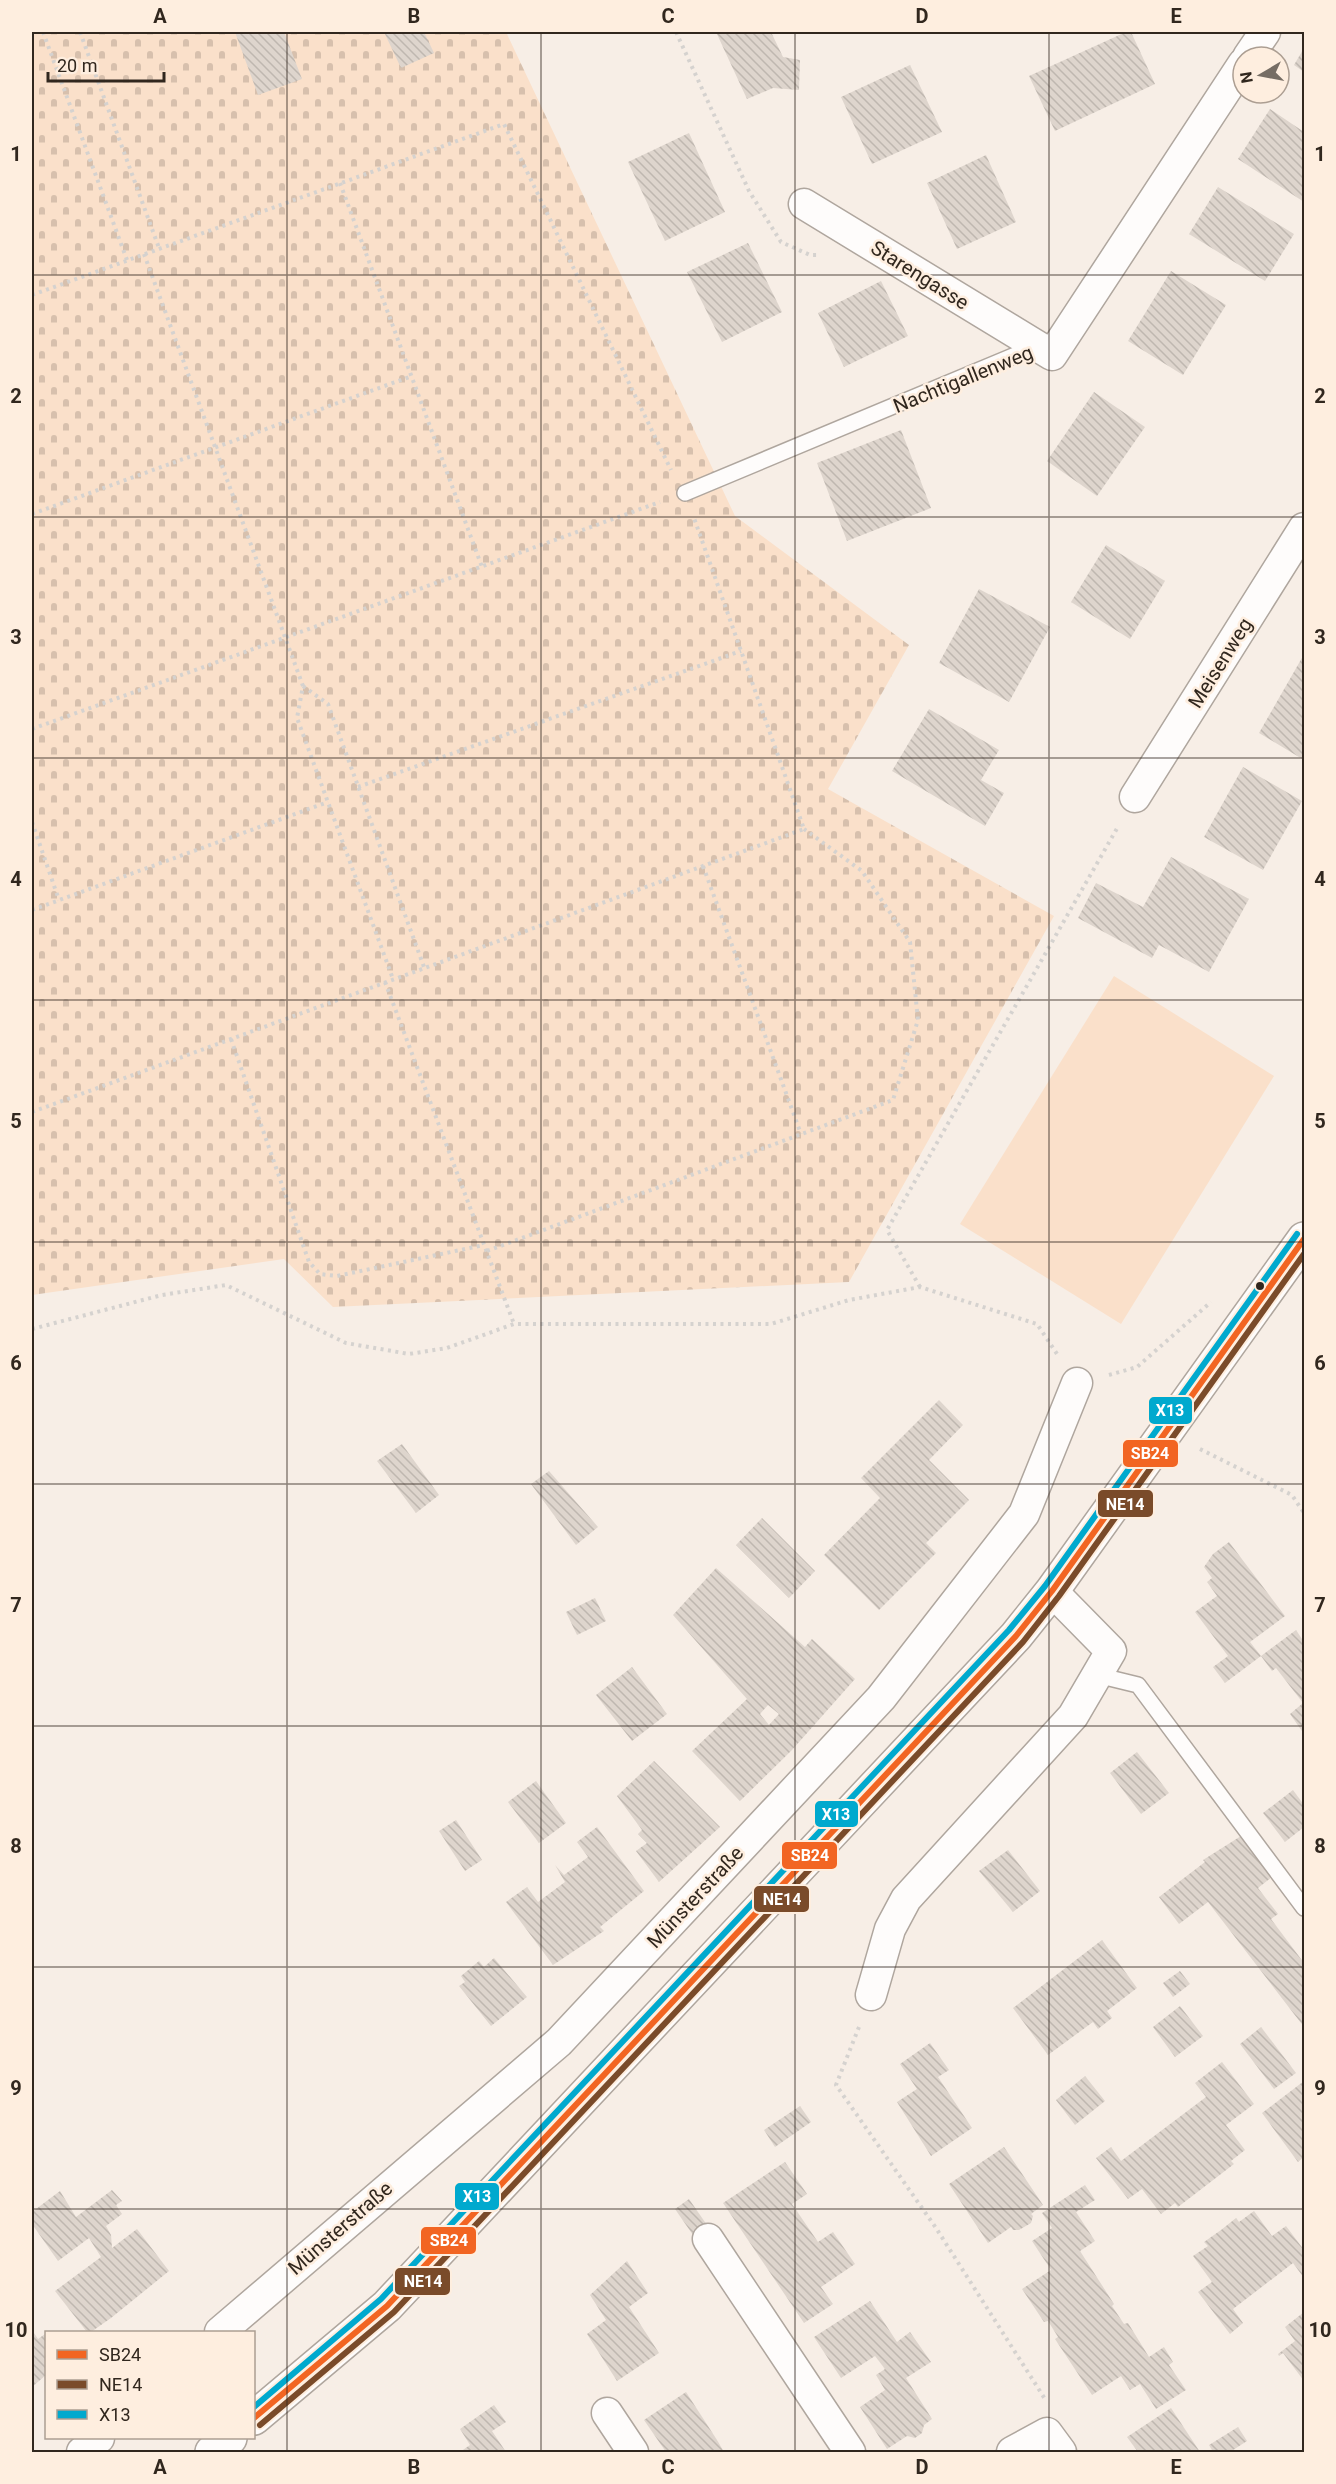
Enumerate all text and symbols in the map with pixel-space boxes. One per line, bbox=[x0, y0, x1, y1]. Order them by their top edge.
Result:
text: A bbox=[153, 4, 167, 28]
text: B bbox=[408, 4, 420, 28]
text: C bbox=[661, 4, 675, 28]
text: D bbox=[916, 4, 929, 28]
text: E bbox=[1170, 4, 1182, 28]
scale bar bbox=[48, 45, 164, 83]
north arrow bbox=[1231, 45, 1291, 105]
text: 20 m bbox=[57, 55, 97, 76]
text: N bbox=[1236, 70, 1257, 85]
text: 1 bbox=[10, 142, 22, 166]
text: 1 bbox=[1314, 142, 1326, 166]
street label: Starengasse bbox=[867, 235, 973, 315]
street label: Nachtigallenweg bbox=[890, 340, 1036, 418]
text: 2 bbox=[10, 384, 22, 408]
text: 2 bbox=[1314, 384, 1326, 408]
street label: Meisenweg bbox=[1183, 613, 1257, 713]
text: 3 bbox=[10, 625, 22, 649]
text: 3 bbox=[1314, 625, 1326, 649]
text: 4 bbox=[10, 867, 22, 891]
text: 4 bbox=[1314, 867, 1326, 891]
text: 5 bbox=[10, 1109, 22, 1133]
text: 5 bbox=[1314, 1109, 1326, 1133]
unlabelled marker bbox=[1254, 1280, 1266, 1292]
text: 6 bbox=[10, 1351, 22, 1375]
text: 6 bbox=[1314, 1351, 1326, 1375]
line badge: X13 bbox=[1148, 1396, 1193, 1425]
text: X13 bbox=[1156, 1401, 1184, 1420]
line badge: SB24 bbox=[1122, 1439, 1179, 1468]
text: SB24 bbox=[1131, 1444, 1169, 1463]
line badge: NE14 bbox=[1097, 1489, 1154, 1518]
text: NE14 bbox=[1106, 1495, 1144, 1514]
text: 7 bbox=[10, 1593, 22, 1617]
text: 7 bbox=[1314, 1593, 1326, 1617]
line badge: X13 bbox=[814, 1800, 859, 1828]
text: X13 bbox=[822, 1805, 850, 1824]
text: 8 bbox=[10, 1834, 22, 1858]
text: 8 bbox=[1314, 1834, 1326, 1858]
street label: Münsterstraße bbox=[642, 1841, 748, 1953]
line badge: SB24 bbox=[781, 1841, 838, 1870]
text: SB24 bbox=[791, 1846, 829, 1865]
line badge: NE14 bbox=[753, 1885, 810, 1913]
text: NE14 bbox=[763, 1890, 801, 1909]
text: 9 bbox=[10, 2076, 22, 2100]
text: 9 bbox=[1314, 2076, 1326, 2100]
street label: Münsterstraße bbox=[283, 2176, 397, 2280]
line badge: X13 bbox=[454, 2182, 500, 2211]
text: X13 bbox=[463, 2187, 491, 2206]
line badge: SB24 bbox=[420, 2226, 477, 2255]
text: SB24 bbox=[430, 2231, 468, 2250]
line badge: NE14 bbox=[394, 2267, 451, 2296]
text: NE14 bbox=[404, 2272, 442, 2291]
text: 10 bbox=[5, 2318, 27, 2342]
text: 10 bbox=[1309, 2318, 1331, 2342]
legend bbox=[45, 2331, 255, 2439]
text: SB24 bbox=[99, 2344, 141, 2365]
text: NE14 bbox=[99, 2374, 142, 2395]
text: X13 bbox=[99, 2404, 131, 2425]
text: A bbox=[153, 2455, 167, 2479]
text: B bbox=[408, 2455, 420, 2479]
text: C bbox=[661, 2455, 675, 2479]
text: D bbox=[916, 2455, 929, 2479]
text: E bbox=[1170, 2455, 1182, 2479]

